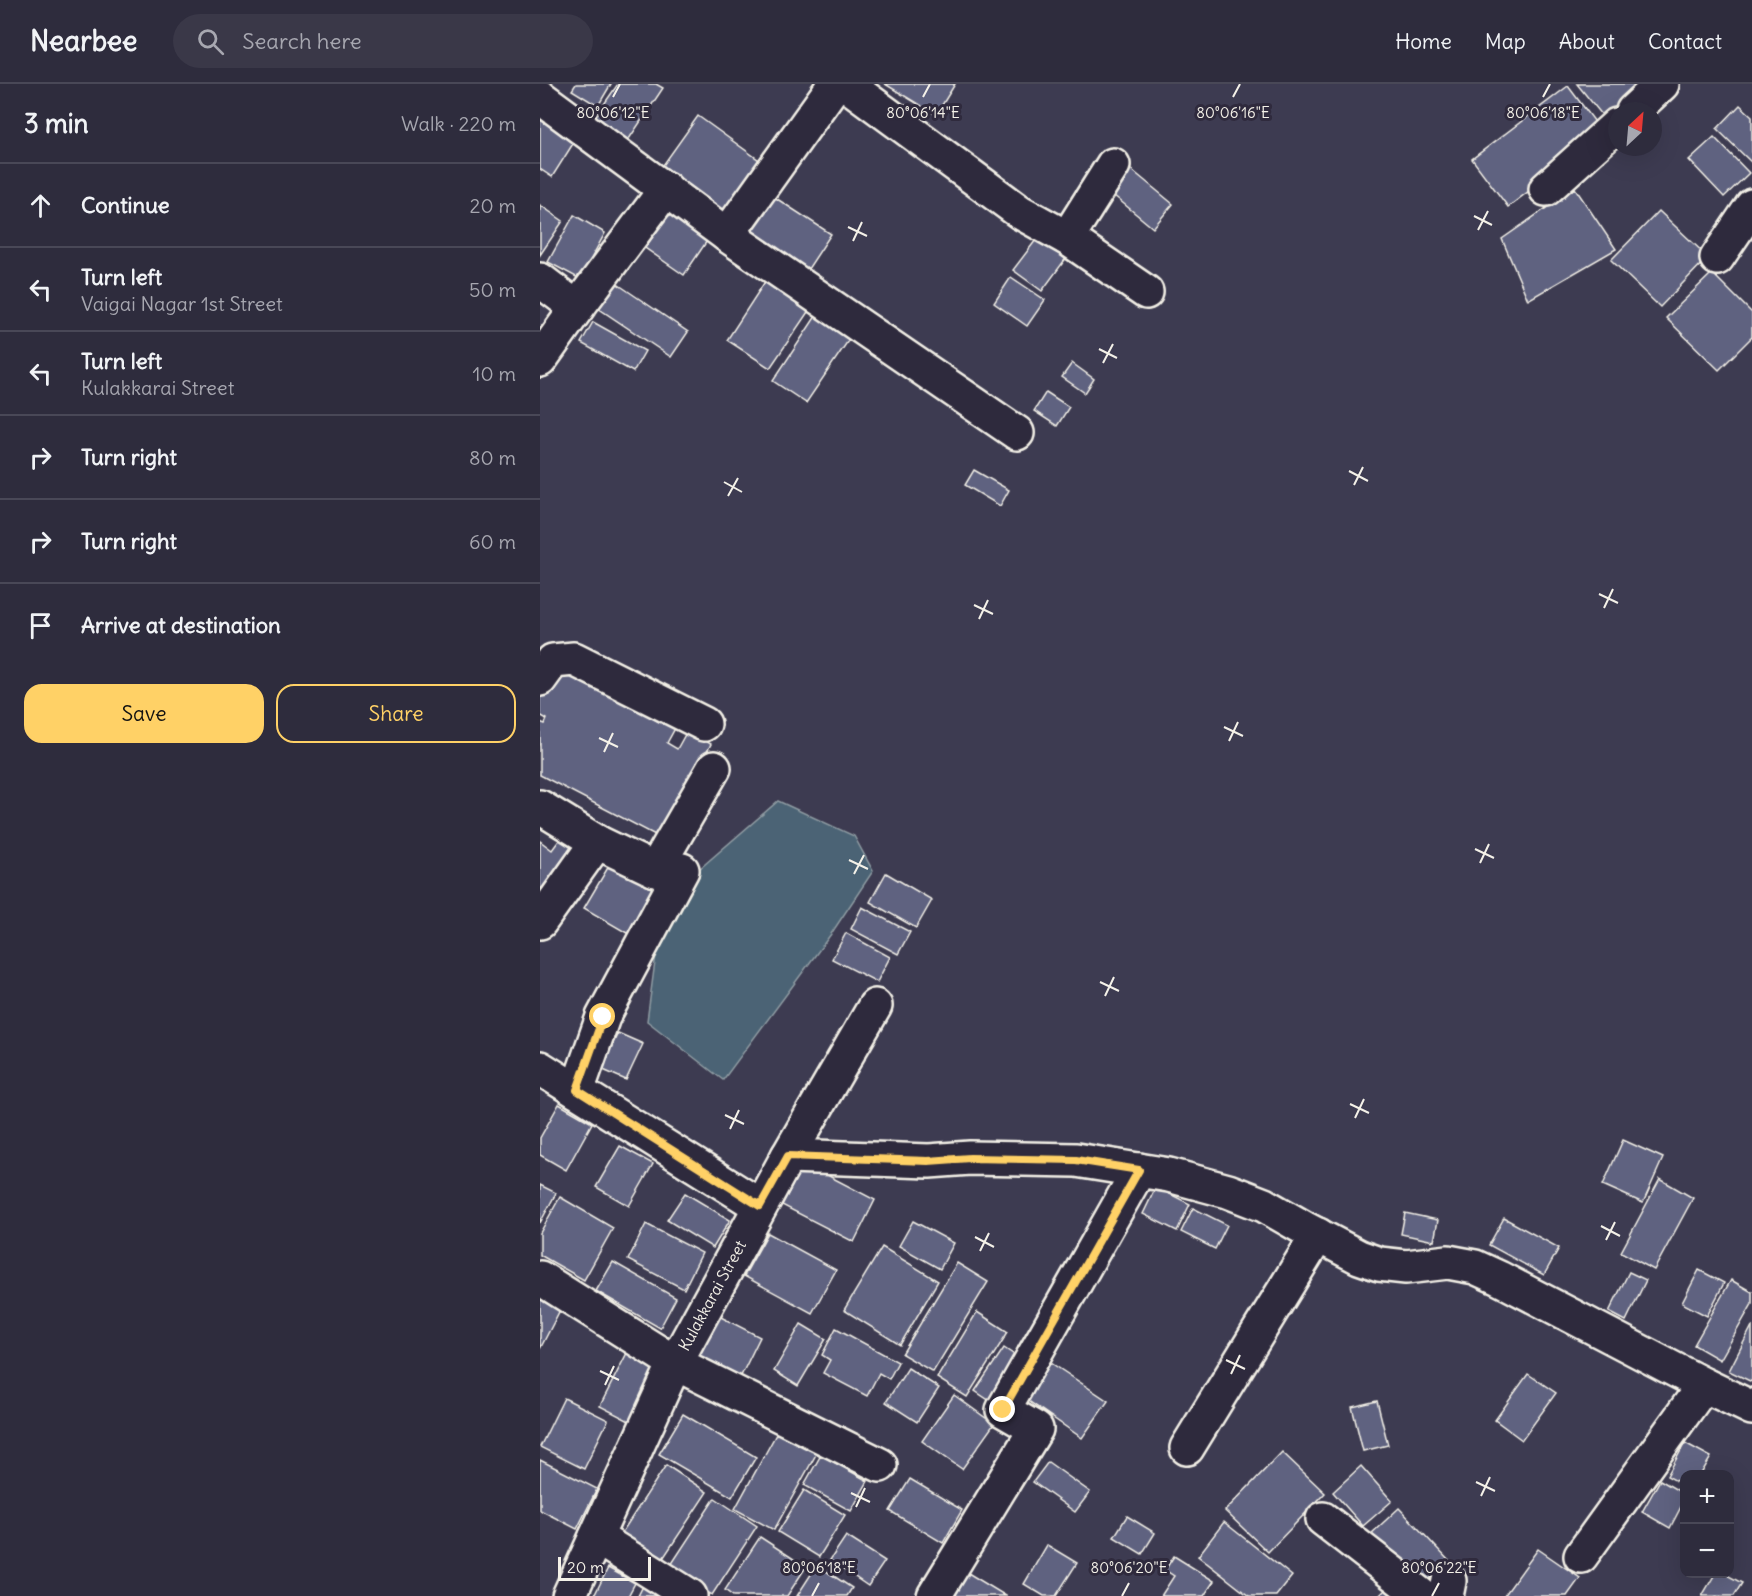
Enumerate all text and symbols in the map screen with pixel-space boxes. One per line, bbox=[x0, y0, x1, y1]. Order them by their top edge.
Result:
search box bbox=[173, 14, 593, 68]
text: Nearbee bbox=[30, 23, 137, 59]
icon: search bbox=[194, 25, 227, 58]
text: Search here bbox=[242, 27, 362, 55]
text: Home bbox=[1395, 28, 1452, 55]
text: Map bbox=[1485, 28, 1526, 55]
text: About bbox=[1559, 28, 1615, 55]
text: Contact bbox=[1648, 28, 1722, 55]
north arrow bbox=[1608, 102, 1662, 156]
text: 80°06'12"E bbox=[576, 103, 650, 122]
text: 80°06'14"E bbox=[886, 103, 960, 122]
text: 80°06'16"E bbox=[1196, 103, 1270, 122]
text: 80°06'18"E bbox=[1506, 103, 1580, 122]
text: 3 min bbox=[24, 107, 89, 140]
text: Walk · 220 m bbox=[401, 111, 516, 136]
icon: ahead bbox=[24, 189, 57, 222]
text: Continue bbox=[81, 191, 170, 219]
text: 20 m bbox=[470, 193, 516, 218]
text: Turn left bbox=[81, 263, 162, 291]
icon: left bbox=[24, 273, 57, 306]
text: 50 m bbox=[469, 277, 516, 302]
text: Vaigai Nagar 1st Street bbox=[81, 291, 283, 316]
text: Turn left bbox=[81, 347, 162, 375]
icon: left bbox=[24, 357, 57, 390]
text: 10 m bbox=[473, 361, 516, 386]
text: Kulakkarai Street bbox=[81, 375, 234, 400]
icon: right bbox=[24, 441, 57, 474]
text: Turn right bbox=[81, 443, 177, 471]
text: 80 m bbox=[469, 445, 516, 470]
icon: right bbox=[24, 525, 57, 558]
text: Turn right bbox=[81, 527, 177, 555]
text: 60 m bbox=[469, 529, 516, 554]
icon: arrive bbox=[24, 609, 57, 642]
text: Arrive at destination bbox=[81, 611, 281, 639]
button: Save bbox=[24, 684, 264, 743]
button: Share bbox=[276, 684, 516, 743]
route start bbox=[589, 1003, 615, 1029]
street label: Kulakkarai Street bbox=[674, 1236, 750, 1354]
route end bbox=[989, 1396, 1015, 1422]
map controls bbox=[1680, 1470, 1734, 1578]
button: + bbox=[1680, 1470, 1734, 1524]
button: − bbox=[1680, 1524, 1734, 1578]
scale bar bbox=[558, 1554, 651, 1582]
text: 20 m bbox=[567, 1557, 604, 1577]
text: 80°06'18"E bbox=[782, 1558, 856, 1577]
text: 80°06'20"E bbox=[1091, 1558, 1168, 1577]
text: 80°06'22"E bbox=[1401, 1558, 1477, 1577]

